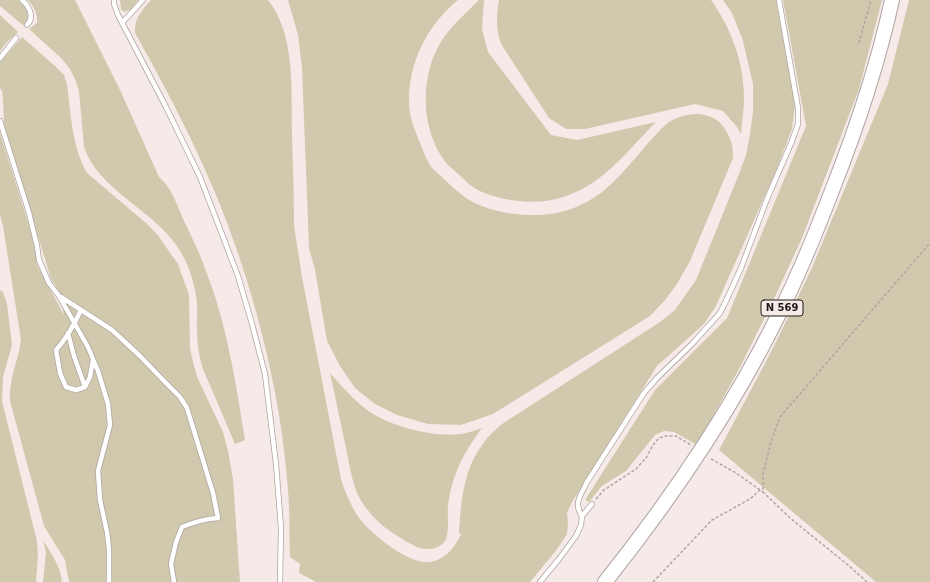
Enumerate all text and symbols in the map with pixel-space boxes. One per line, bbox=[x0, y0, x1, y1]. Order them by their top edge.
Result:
road number: N 569 bbox=[761, 300, 803, 316]

